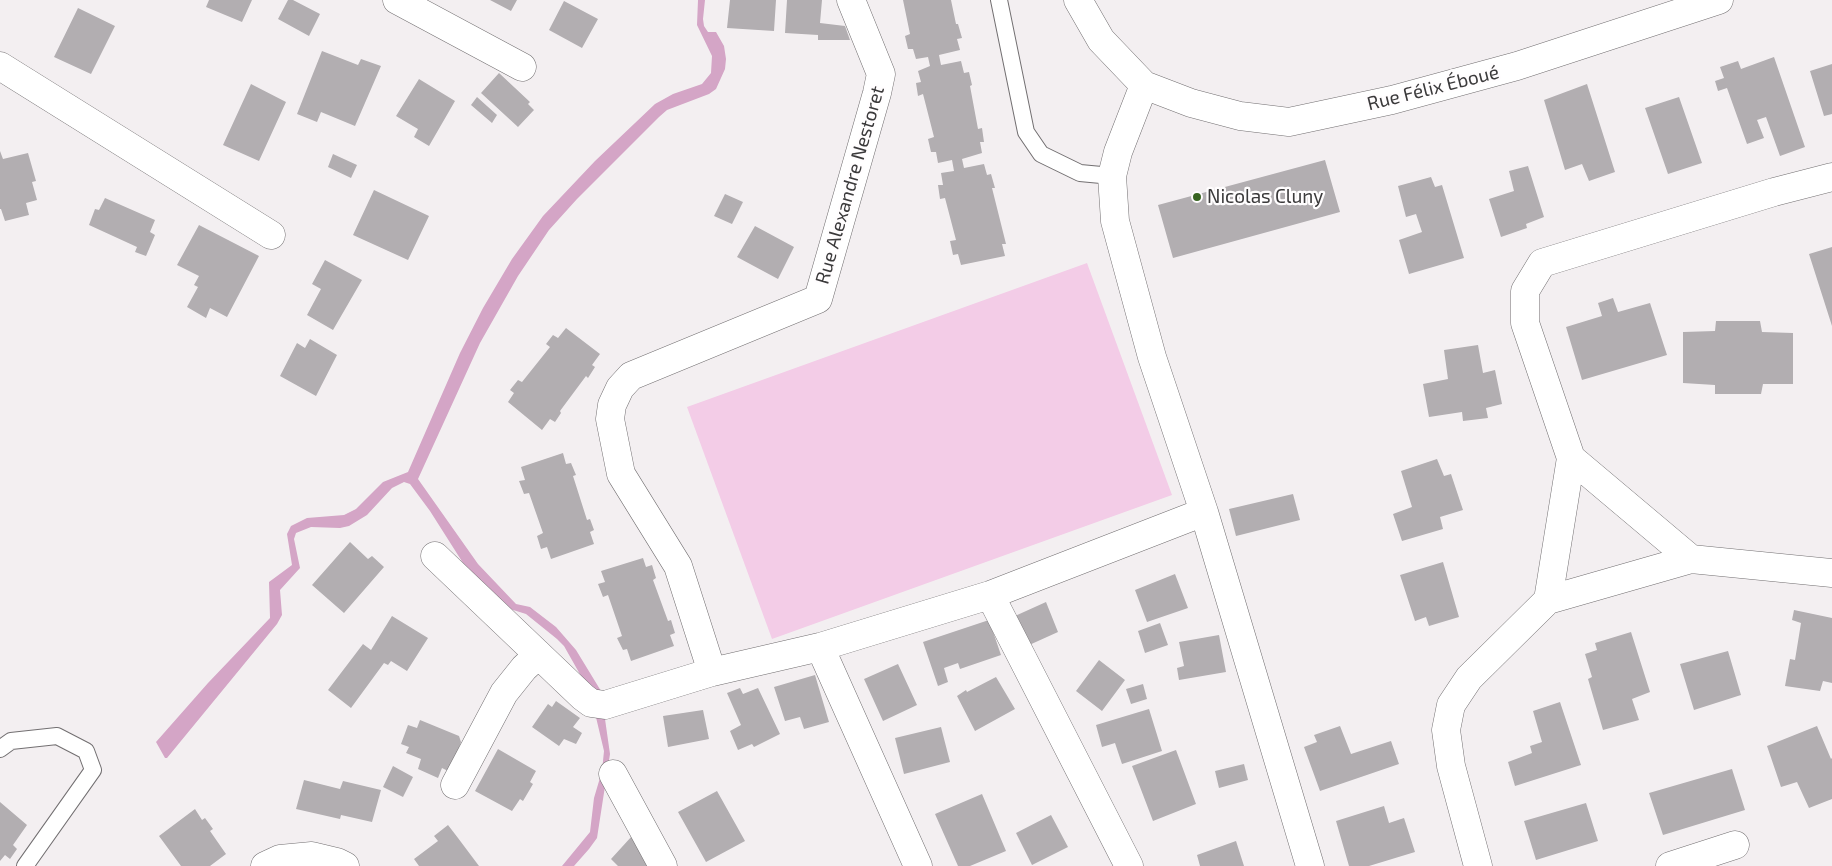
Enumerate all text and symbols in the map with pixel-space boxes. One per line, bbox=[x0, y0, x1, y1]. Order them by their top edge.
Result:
street label: Rue Félix Éboué bbox=[1365, 61, 1501, 115]
street label: Rue Alexandre Nestoret bbox=[811, 83, 889, 287]
place label: Nicolas Cluny bbox=[1207, 186, 1323, 208]
marker: Nicolas Cluny bbox=[1191, 191, 1203, 203]

